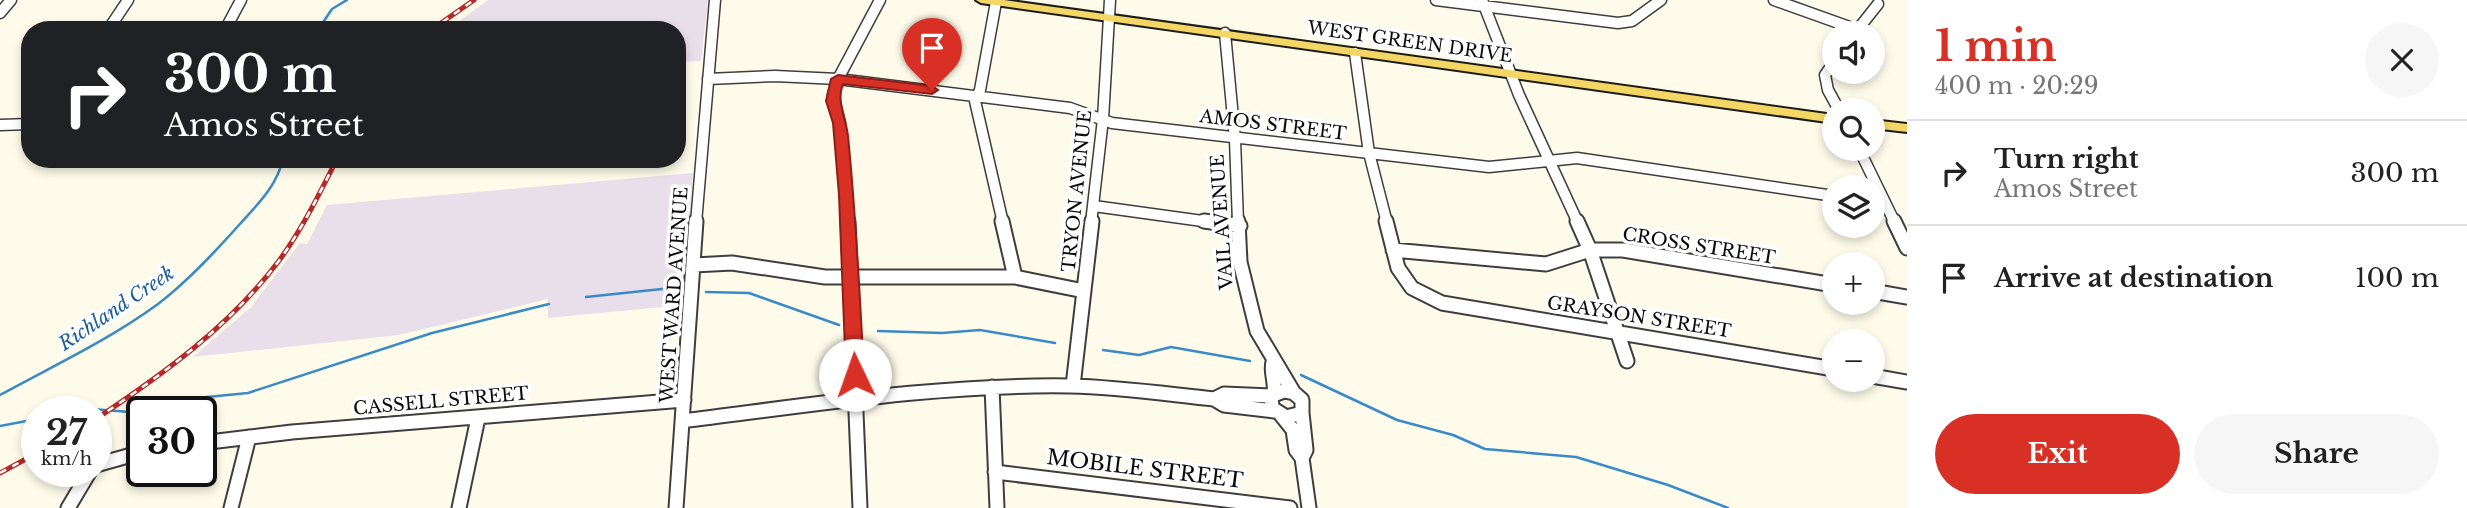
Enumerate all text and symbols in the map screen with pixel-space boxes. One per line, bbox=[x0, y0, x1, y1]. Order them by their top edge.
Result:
street label: WEST GREEN DRIVE bbox=[1305, 17, 1514, 67]
pin bbox=[902, 18, 962, 90]
text: 1 min bbox=[1935, 20, 2057, 72]
map controls bbox=[1822, 21, 1885, 392]
button: sound bbox=[1822, 21, 1885, 84]
button: close bbox=[2365, 23, 2439, 97]
icon: arrive bbox=[913, 29, 951, 67]
text: 300 m bbox=[164, 44, 336, 105]
icon: right bbox=[49, 49, 140, 140]
text: 400 m · 20:29 bbox=[1935, 72, 2098, 100]
button: search bbox=[1822, 98, 1885, 161]
text: Amos Street bbox=[164, 105, 364, 145]
street label: AMOS STREET bbox=[1197, 105, 1348, 145]
street label: TRYON AVENUE bbox=[1058, 109, 1096, 273]
text: Turn right bbox=[1994, 143, 2139, 175]
street label: VAIL AVENUE bbox=[1206, 154, 1238, 291]
icon: right bbox=[1935, 154, 1973, 192]
text: 300 m bbox=[2350, 157, 2439, 189]
button: layers bbox=[1822, 175, 1885, 238]
text: Amos Street bbox=[1994, 175, 2138, 203]
street label: WEST WARD AVENUE bbox=[655, 186, 693, 405]
street label: CROSS STREET bbox=[1621, 223, 1778, 269]
button: + bbox=[1822, 252, 1885, 315]
icon: arrive bbox=[1935, 259, 1973, 297]
water label: Richland Creek bbox=[53, 261, 178, 356]
text: Arrive at destination bbox=[1994, 262, 2274, 294]
text: 100 m bbox=[2355, 262, 2439, 294]
street label: GRAYSON STREET bbox=[1545, 292, 1733, 342]
button: − bbox=[1822, 329, 1885, 392]
position arrow bbox=[818, 338, 892, 412]
street label: CASSELL STREET bbox=[352, 382, 530, 420]
speed limit sign: 30 bbox=[126, 396, 217, 487]
text: 27 bbox=[46, 411, 87, 454]
button: Exit bbox=[1935, 414, 2180, 494]
button: Share bbox=[2194, 414, 2439, 494]
street label: MOBILE STREET bbox=[1045, 444, 1245, 494]
text: km/h bbox=[41, 448, 92, 470]

